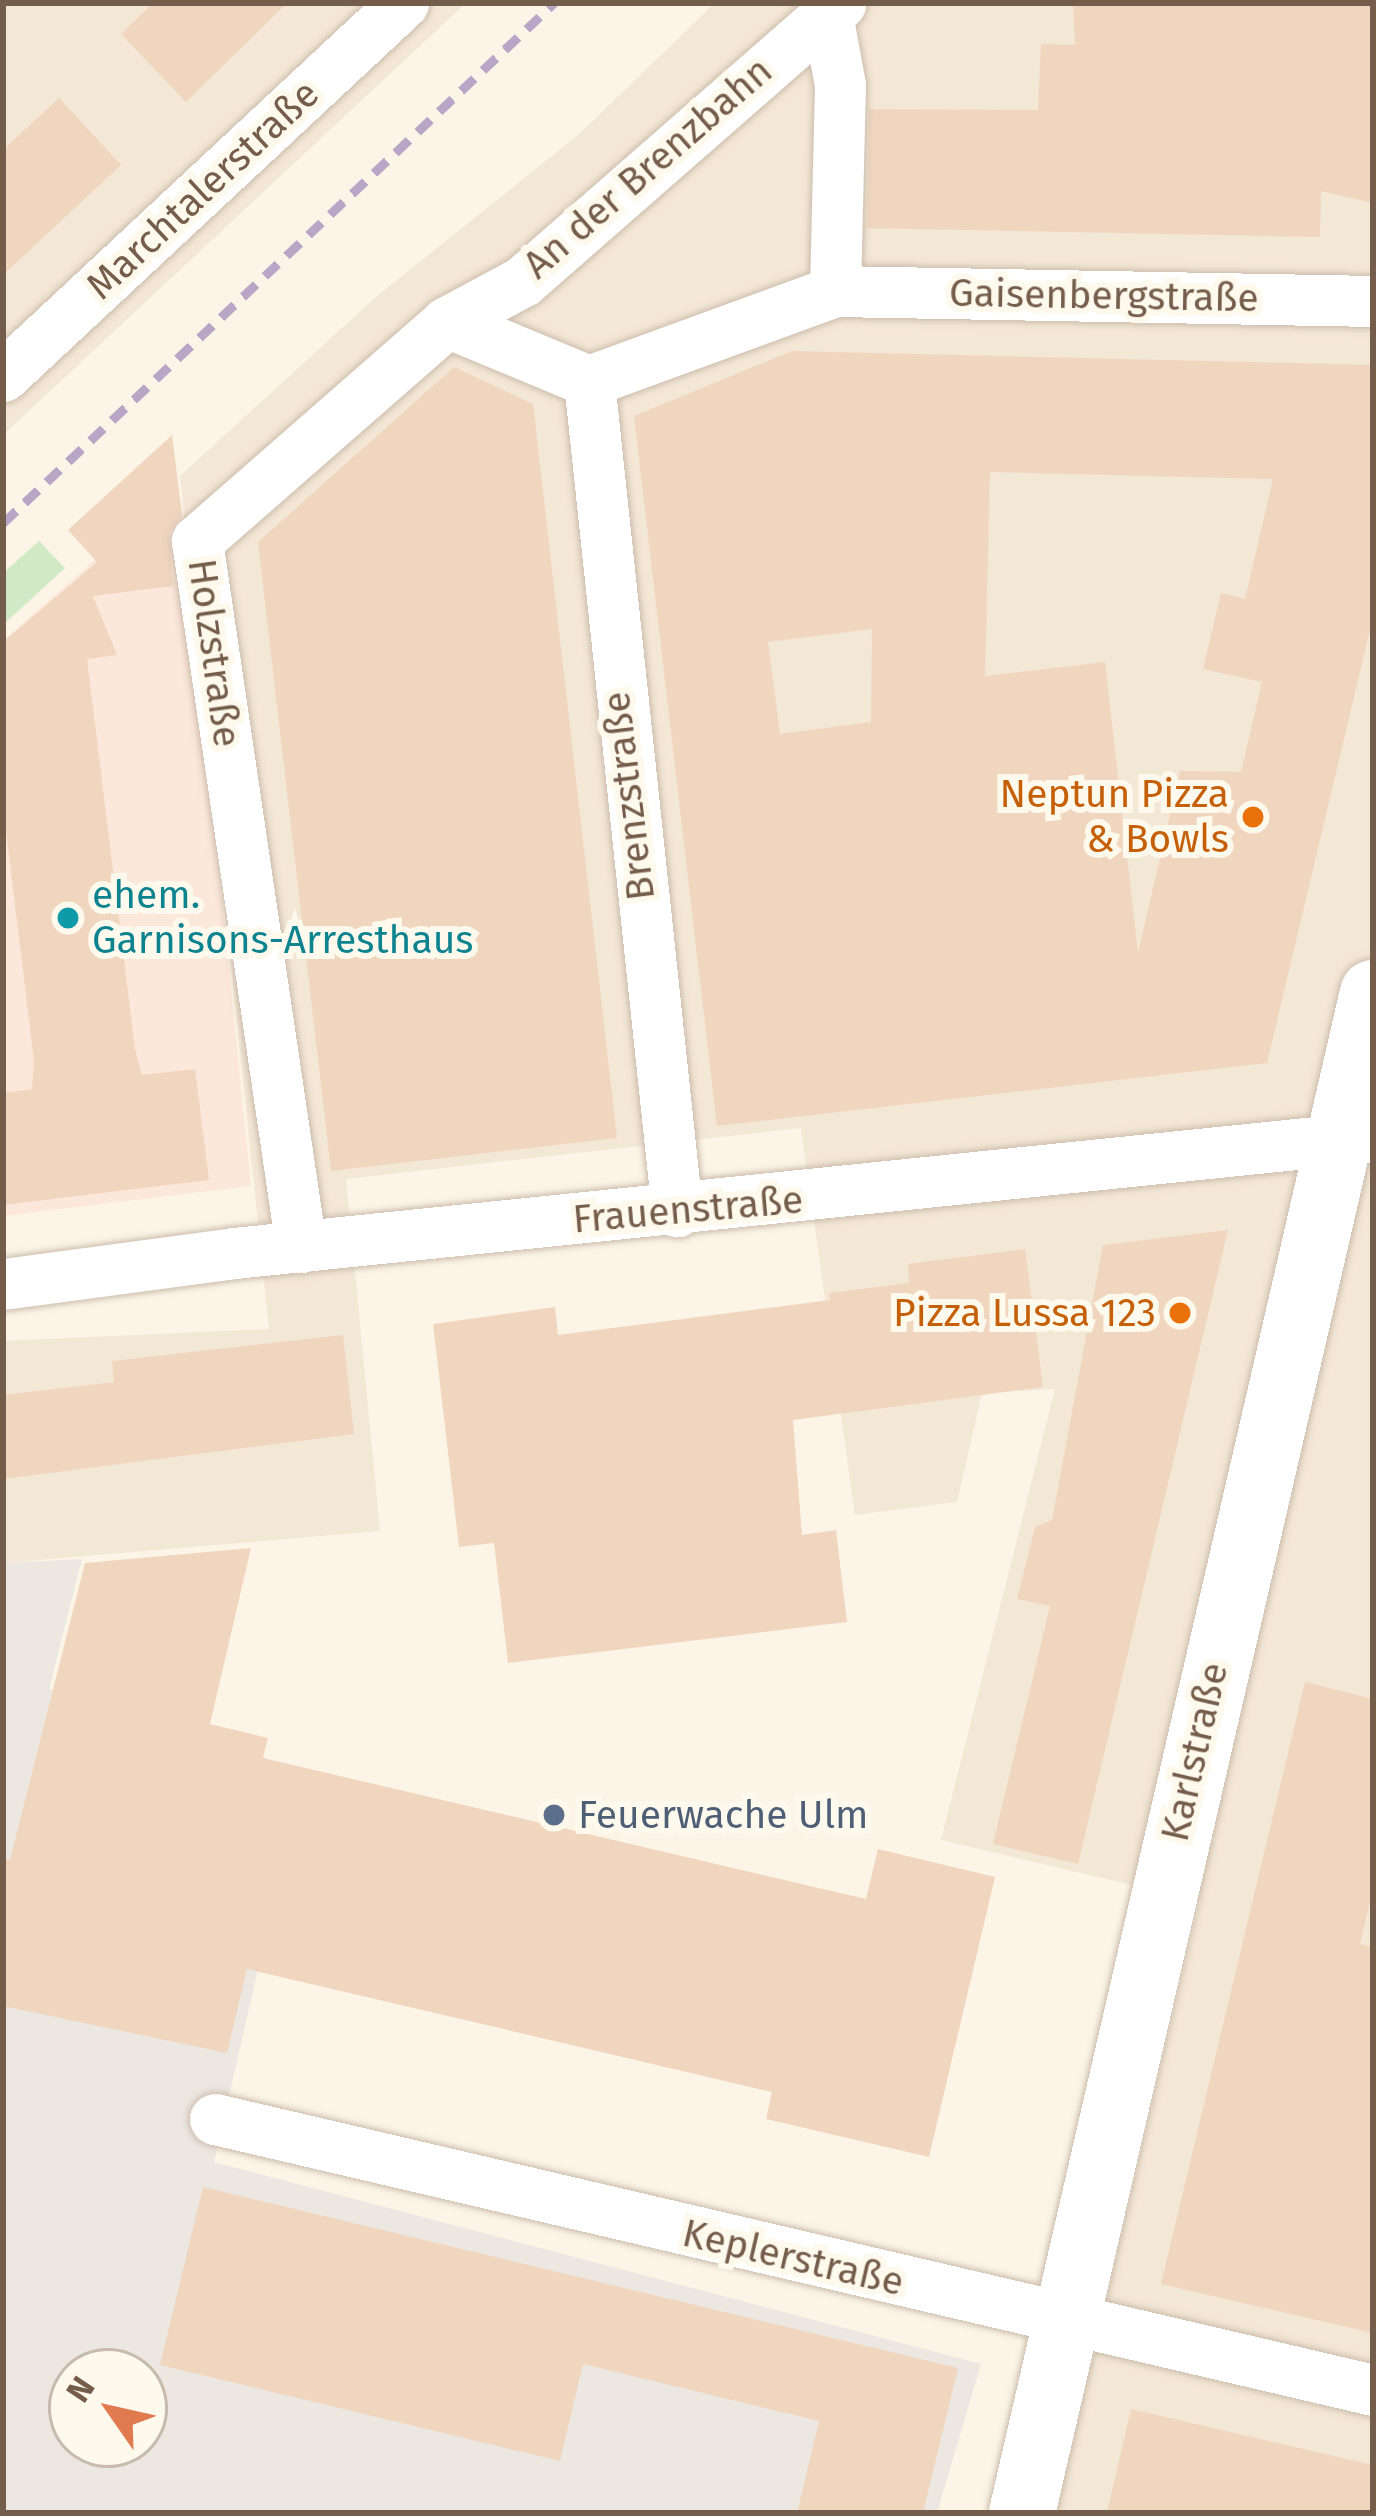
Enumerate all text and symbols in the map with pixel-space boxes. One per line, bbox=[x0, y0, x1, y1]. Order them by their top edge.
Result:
street label: An der Brenzbahn bbox=[514, 47, 782, 289]
street label: Marchtalerstraße bbox=[77, 71, 329, 309]
street label: Gaisenbergstraße bbox=[949, 270, 1259, 322]
street label: Holzstraße bbox=[178, 556, 250, 750]
street label: Brenzstraße bbox=[593, 689, 665, 903]
place label: Neptun Pizza & Bowls bbox=[1000, 772, 1229, 863]
marker: Neptun Pizza & Bowls bbox=[1240, 804, 1266, 830]
place label: ehem. Garnisons-Arresthaus bbox=[92, 873, 474, 964]
marker: ehem. Garnisons-Arresthaus bbox=[55, 905, 81, 931]
street label: Frauenstraße bbox=[571, 1177, 805, 1243]
place label: Pizza Lussa 123 bbox=[893, 1290, 1156, 1336]
marker: Pizza Lussa 123 bbox=[1167, 1300, 1193, 1326]
street label: Karlstraße bbox=[1152, 1658, 1238, 1846]
place label: Feuerwache Ulm bbox=[578, 1792, 869, 1838]
marker: Feuerwache Ulm bbox=[541, 1802, 567, 1828]
street label: Keplerstraße bbox=[678, 2210, 908, 2306]
north arrow bbox=[48, 2348, 168, 2468]
text: N bbox=[58, 2369, 103, 2410]

